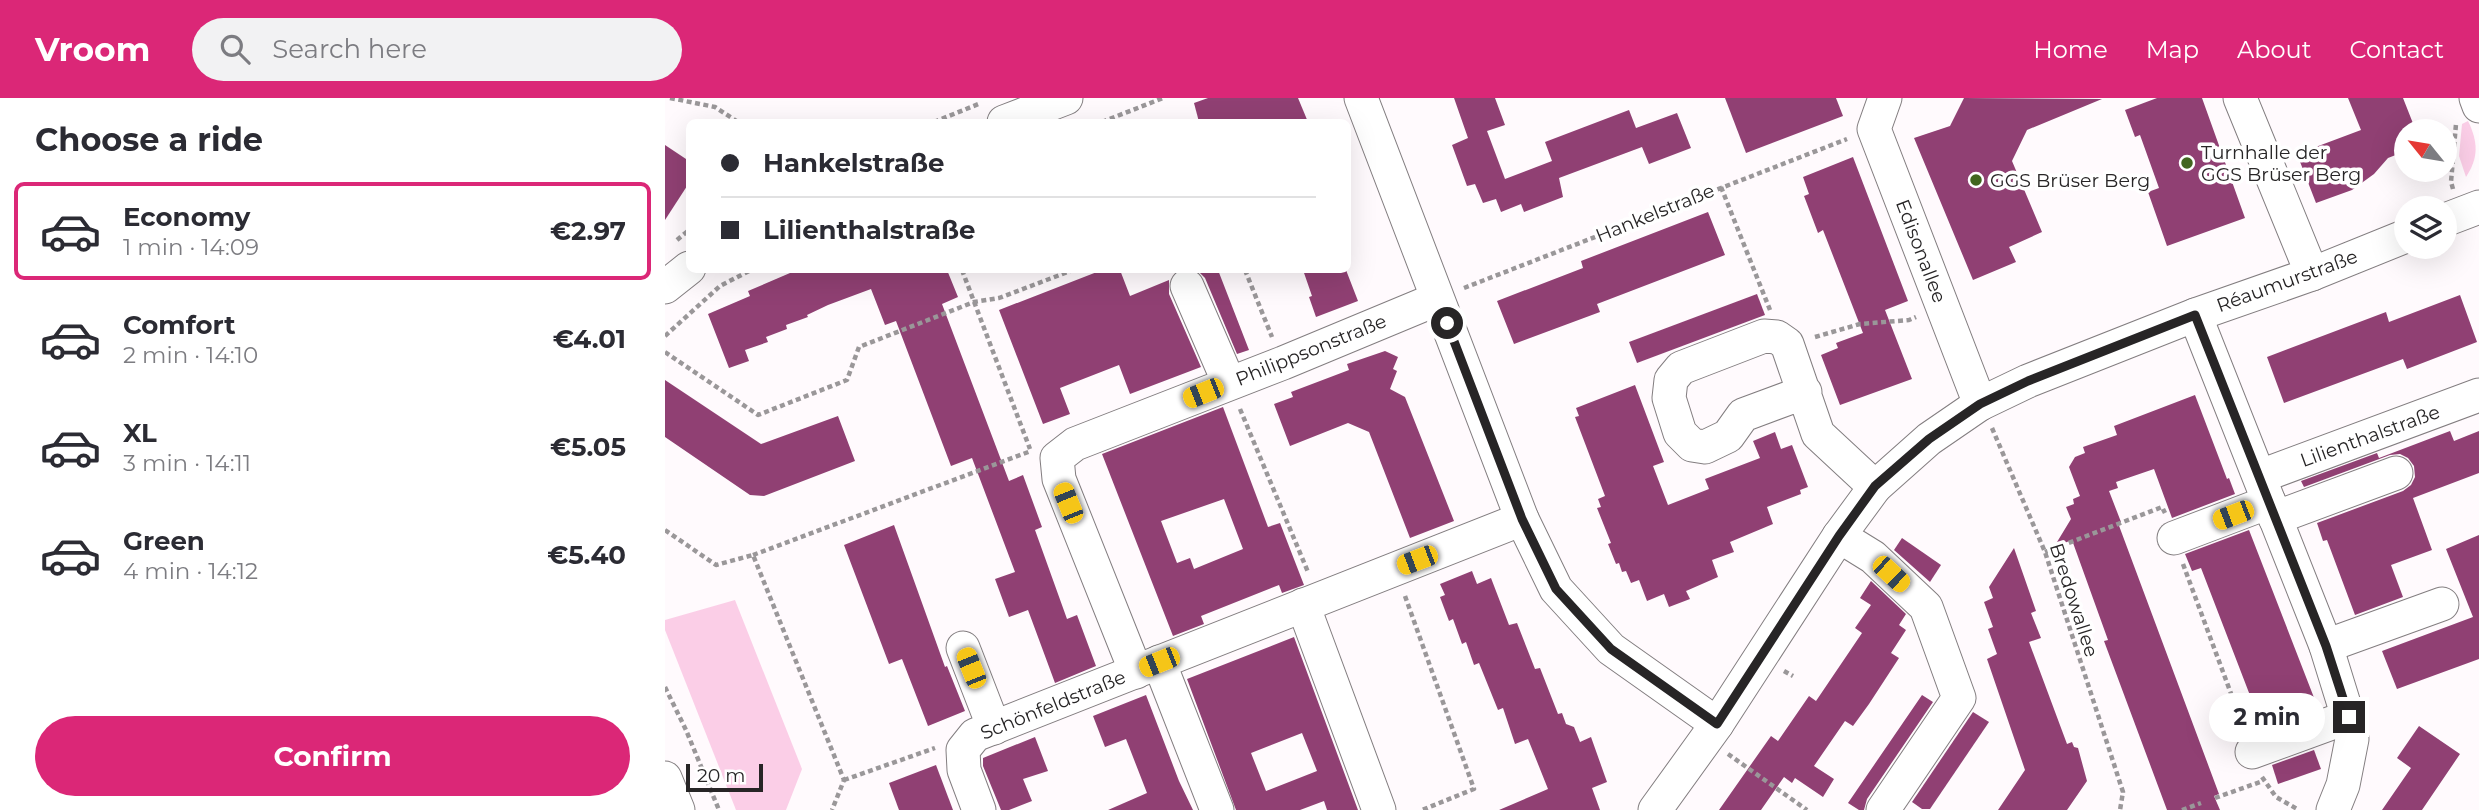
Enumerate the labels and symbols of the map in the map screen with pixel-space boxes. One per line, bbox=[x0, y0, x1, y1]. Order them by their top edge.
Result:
north arrow bbox=[2394, 119, 2457, 182]
place label: Turnhalle der GGS Brüser Berg bbox=[2201, 141, 2361, 186]
marker: Turnhalle der GGS Brüser Berg bbox=[2179, 155, 2195, 171]
place label: GGS Brüser Berg bbox=[1990, 169, 2150, 192]
marker: GGS Brüser Berg bbox=[1968, 172, 1984, 188]
street label: Hankelstraße bbox=[1592, 179, 1718, 247]
street label: Edisonallee bbox=[1891, 196, 1951, 306]
street label: Réaumurstraße bbox=[2213, 245, 2361, 317]
route start bbox=[1431, 307, 1463, 339]
street label: Philippsonstraße bbox=[1232, 309, 1390, 391]
car bbox=[1180, 375, 1227, 411]
street label: Lilienthalstraße bbox=[2297, 400, 2443, 472]
car bbox=[1051, 480, 1086, 526]
car bbox=[2210, 498, 2257, 532]
street label: Bredowallee bbox=[2045, 540, 2103, 660]
car bbox=[1394, 543, 1441, 577]
car bbox=[1869, 552, 1914, 596]
car bbox=[1136, 644, 1183, 680]
car bbox=[954, 645, 989, 691]
street label: Schönfeldstraße bbox=[977, 665, 1129, 745]
callout: 2 min bbox=[2209, 692, 2325, 742]
route end bbox=[2333, 701, 2365, 733]
scale bar bbox=[686, 761, 763, 793]

